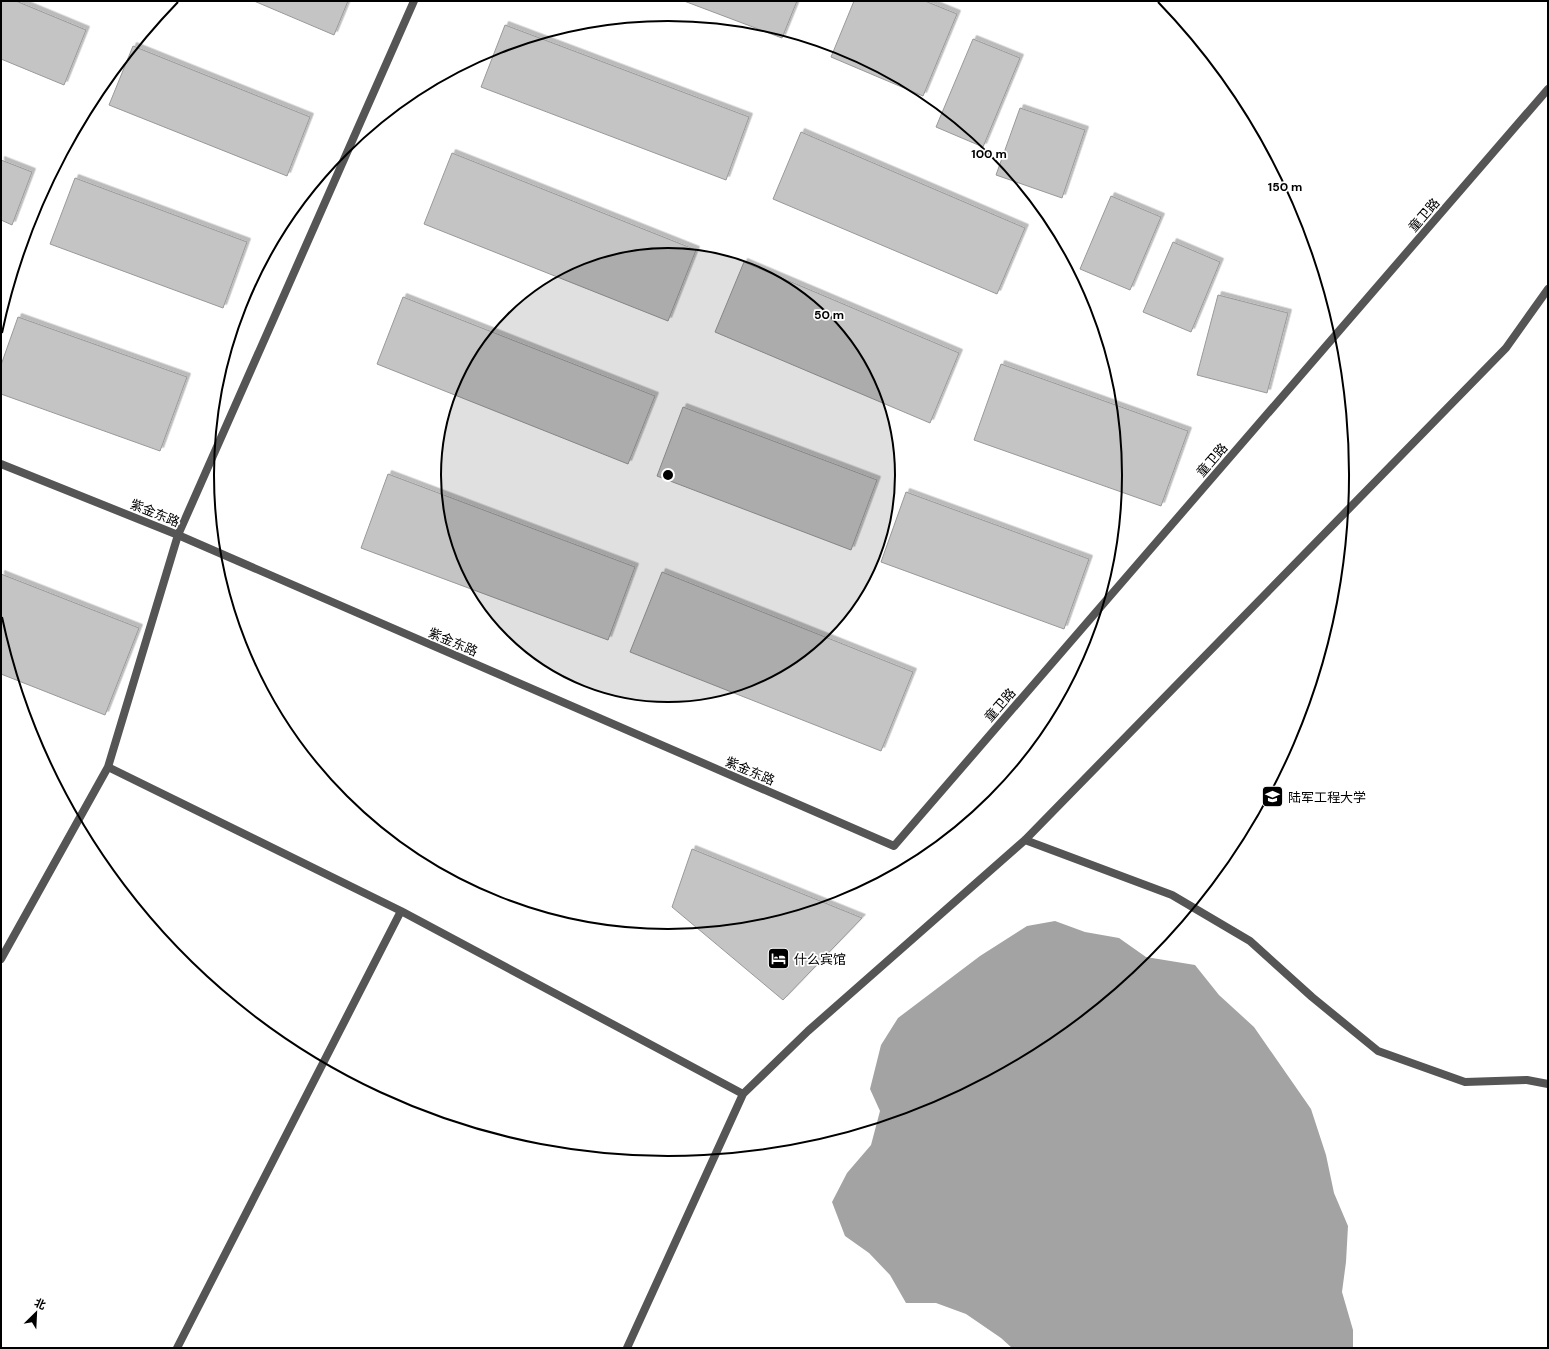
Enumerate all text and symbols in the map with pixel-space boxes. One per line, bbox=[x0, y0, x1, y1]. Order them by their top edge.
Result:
text: 100 m bbox=[971, 146, 1007, 162]
text: 150 m bbox=[1268, 179, 1302, 195]
street label: 童卫路 bbox=[1405, 195, 1443, 235]
text: 50 m bbox=[814, 307, 844, 323]
street label: 童卫路 bbox=[1193, 440, 1231, 480]
centre of rings bbox=[661, 468, 675, 482]
street label: 紫金东路 bbox=[128, 495, 182, 531]
street label: 紫金东路 bbox=[426, 624, 480, 660]
street label: 童卫路 bbox=[981, 685, 1019, 725]
street label: 紫金东路 bbox=[723, 753, 777, 789]
school or university icon: 陆军工程大学 bbox=[1260, 784, 1286, 810]
place label: 陆军工程大学 bbox=[1288, 789, 1366, 806]
hotel icon: 什么宾馆 bbox=[765, 946, 791, 972]
place label: 什么宾馆 bbox=[794, 951, 846, 968]
north arrow bbox=[16, 1293, 56, 1333]
text: 北 bbox=[32, 1295, 48, 1312]

